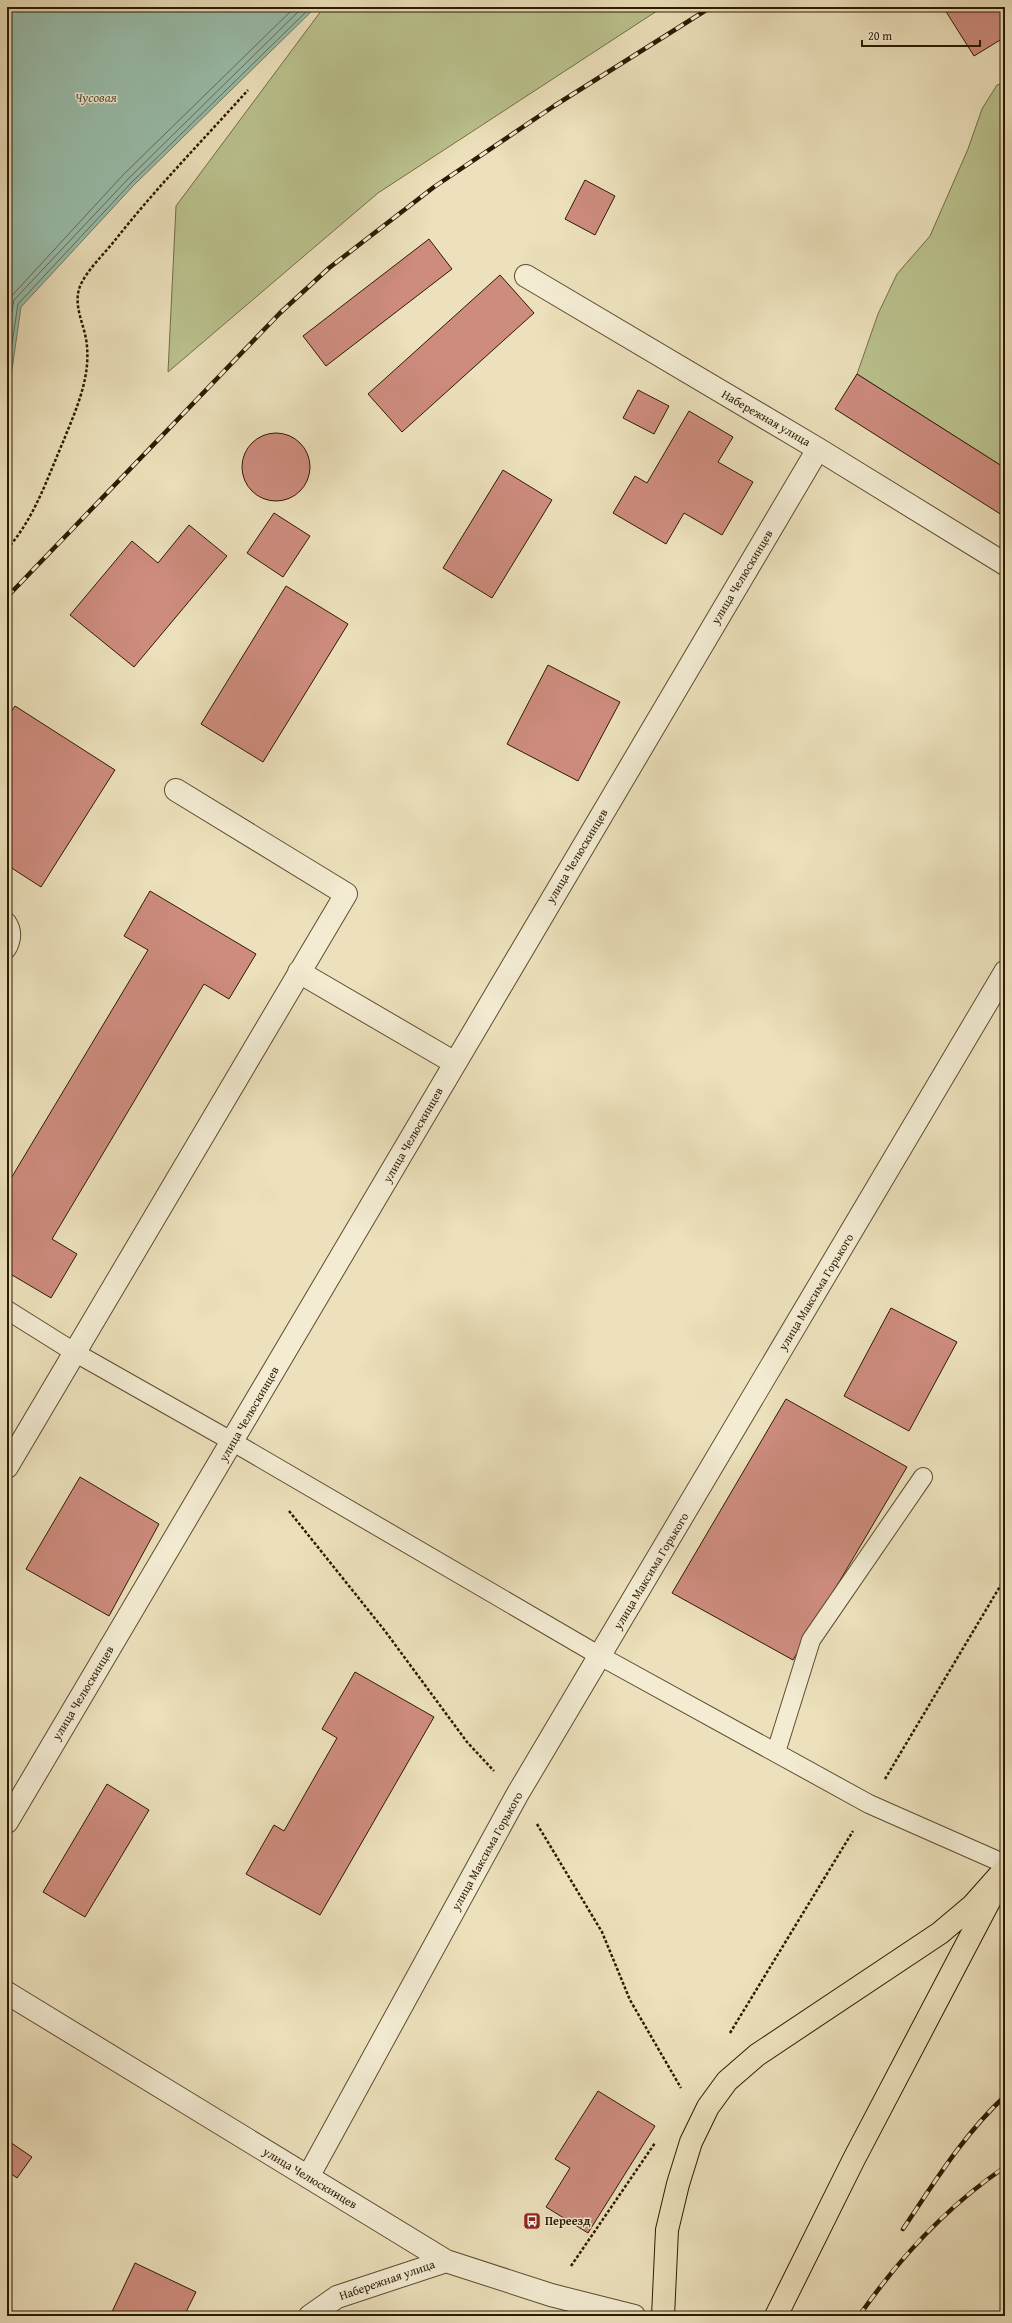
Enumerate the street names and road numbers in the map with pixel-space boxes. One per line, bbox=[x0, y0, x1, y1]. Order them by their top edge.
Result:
street label: Набережная улица bbox=[719, 385, 814, 450]
street label: улица Челюскинцев bbox=[706, 526, 777, 628]
street label: улица Челюскинцев bbox=[541, 805, 612, 907]
street label: улица Челюскинцев bbox=[378, 1084, 447, 1186]
street label: улица Максима Горького bbox=[773, 1230, 857, 1354]
street label: улица Челюскинцев bbox=[214, 1363, 283, 1465]
street label: улица Максима Горького bbox=[608, 1509, 692, 1633]
street label: улица Челюскинцев bbox=[47, 1642, 118, 1744]
street label: улица Максима Горького bbox=[446, 1788, 526, 1914]
street label: улица Челюскинцев bbox=[259, 2142, 361, 2213]
street label: Набережная улица bbox=[337, 2255, 437, 2304]

